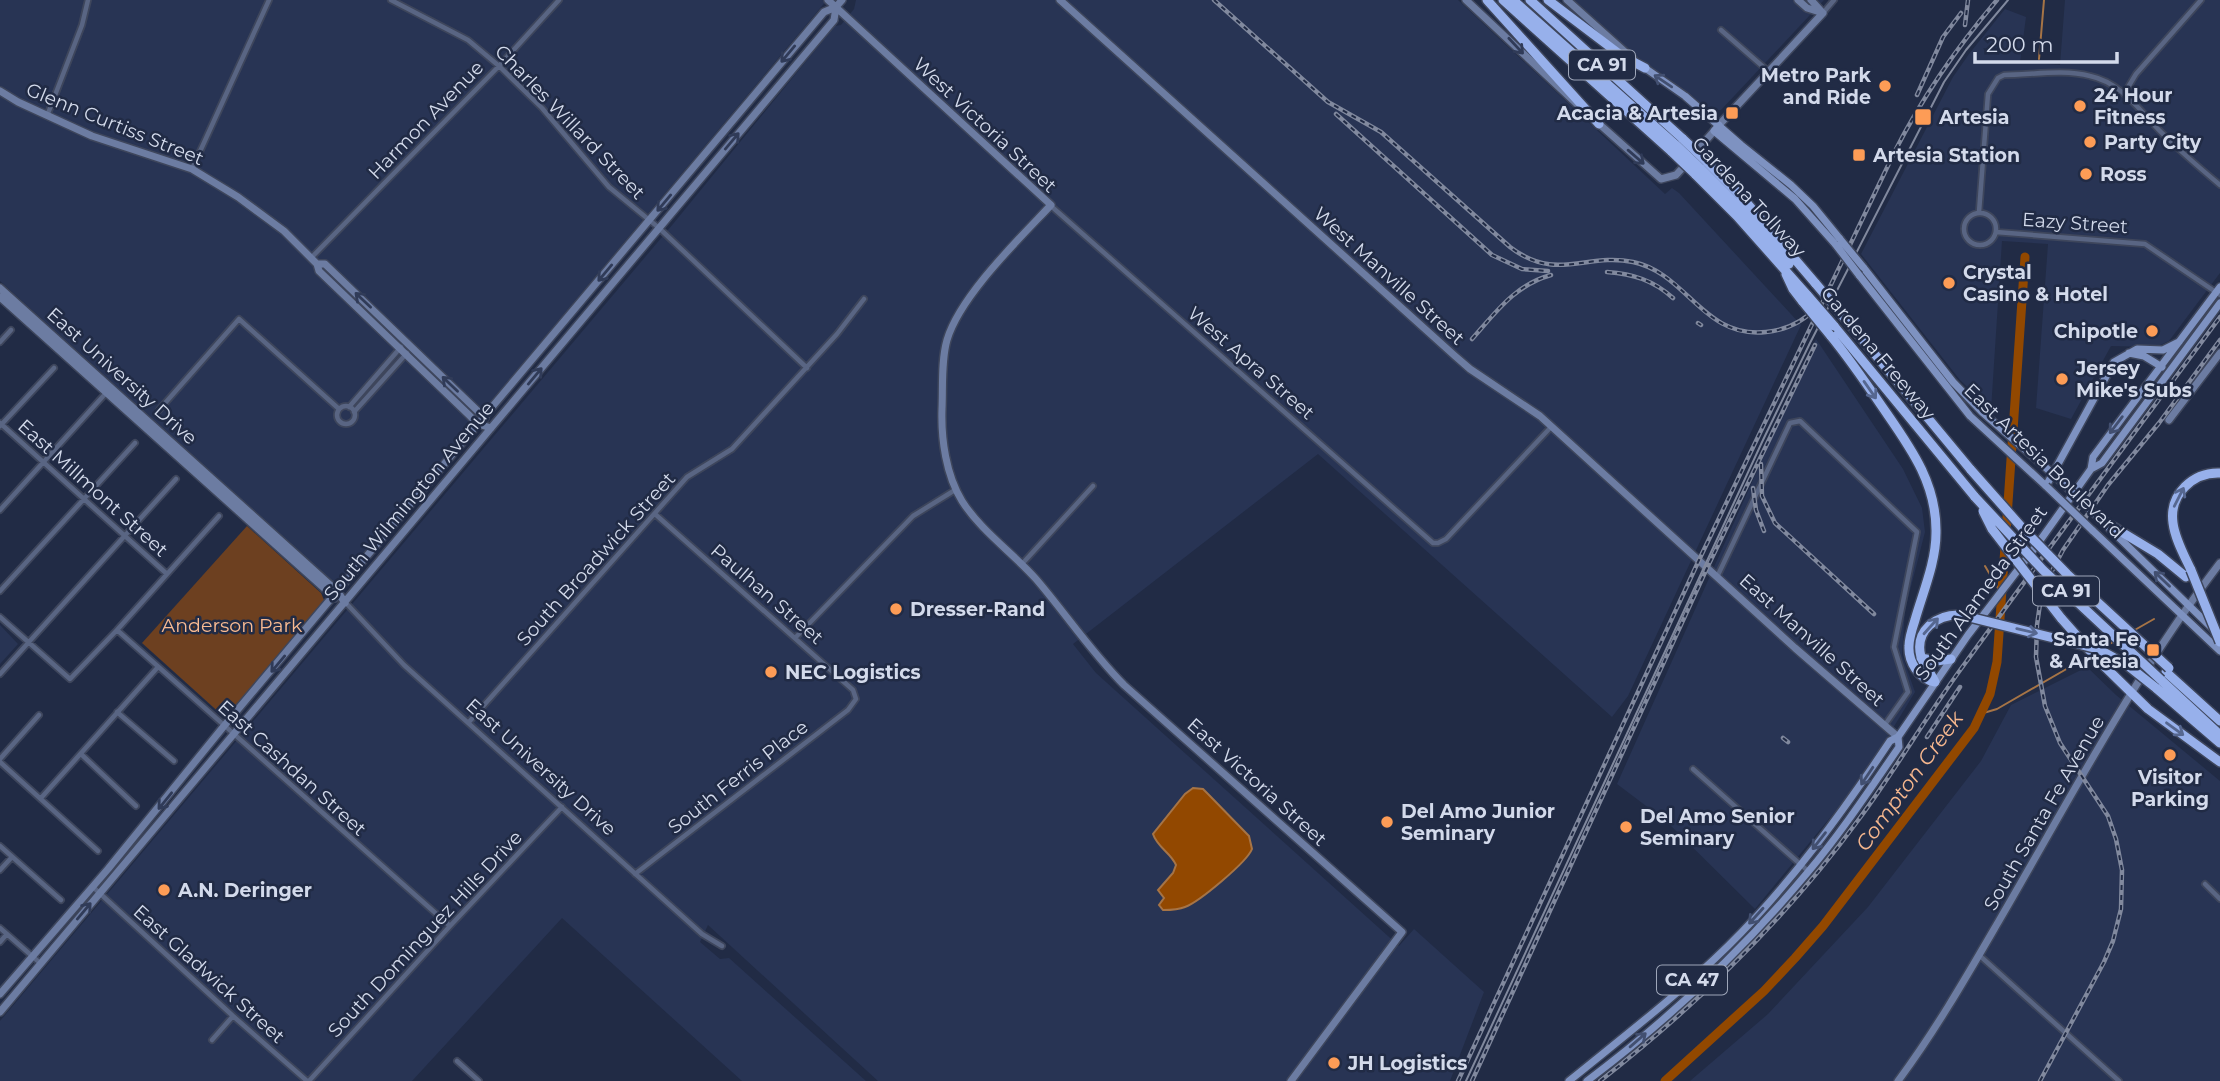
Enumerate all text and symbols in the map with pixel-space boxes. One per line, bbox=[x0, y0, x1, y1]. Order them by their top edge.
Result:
scale bar bbox=[1975, 21, 2117, 65]
text: 200 m bbox=[1986, 32, 2053, 57]
one-way arrow bbox=[1508, 38, 1525, 55]
street label: Charles Willard Street bbox=[490, 40, 650, 204]
one-way arrow bbox=[781, 45, 796, 63]
road number: CA 91 bbox=[1569, 51, 1635, 80]
street label: West Victoria Street bbox=[908, 53, 1062, 198]
street label: Harmon Avenue bbox=[364, 56, 488, 184]
place label: Metro Park and Ride bbox=[1761, 64, 1872, 109]
one-way arrow bbox=[1654, 74, 1673, 88]
street label: Glenn Curtiss Street bbox=[23, 78, 207, 170]
marker: Metro Park and Ride bbox=[1877, 78, 1893, 94]
place label: 24 Hour Fitness bbox=[2094, 84, 2173, 129]
marker: 24 Hour Fitness bbox=[2072, 98, 2088, 114]
place label: Acacia & Artesia bbox=[1556, 102, 1718, 125]
marker: Acacia & Artesia bbox=[1724, 105, 1740, 121]
place label: Artesia bbox=[1938, 106, 2010, 129]
marker: Artesia bbox=[1913, 107, 1933, 127]
place label: Party City bbox=[2104, 131, 2202, 154]
one-way arrow bbox=[724, 132, 740, 150]
street label: Gardena Tollway bbox=[1687, 132, 1811, 262]
marker: Party City bbox=[2082, 134, 2098, 150]
place label: Artesia Station bbox=[1872, 144, 2020, 167]
marker: Artesia Station bbox=[1851, 147, 1867, 163]
one-way arrow bbox=[1627, 149, 1645, 165]
place label: Ross bbox=[2100, 163, 2147, 186]
marker: Ross bbox=[2078, 166, 2094, 182]
one-way arrow bbox=[656, 193, 672, 211]
street label: West Manville Street bbox=[1309, 202, 1469, 350]
street label: Eazy Street bbox=[2021, 208, 2129, 238]
place label: Crystal Casino & Hotel bbox=[1963, 261, 2108, 306]
one-way arrow bbox=[598, 263, 613, 281]
marker: Crystal Casino & Hotel bbox=[1941, 275, 1957, 291]
street label: Gardena Freeway bbox=[1816, 282, 1941, 425]
one-way arrow bbox=[355, 291, 372, 308]
street label: West Apra Street bbox=[1183, 302, 1319, 425]
street label: East University Drive bbox=[42, 303, 202, 449]
place label: Chipotle bbox=[2054, 320, 2138, 343]
marker: Chipotle bbox=[2144, 323, 2160, 339]
place label: Jersey Mike's Subs bbox=[2075, 357, 2192, 402]
one-way arrow bbox=[527, 368, 542, 386]
marker: Jersey Mike's Subs bbox=[2054, 371, 2070, 387]
one-way arrow bbox=[442, 375, 459, 392]
street label: East Artesia Boulevard bbox=[1959, 379, 2129, 543]
one-way arrow bbox=[1863, 380, 1877, 399]
street label: South Wilmington Avenue bbox=[319, 397, 499, 605]
street label: East Millmont Street bbox=[13, 414, 173, 562]
one-way arrow bbox=[2109, 416, 2124, 434]
street label: South Broadwick Street bbox=[512, 467, 680, 651]
one-way arrow bbox=[2173, 487, 2187, 508]
street label: South Alameda Street bbox=[1910, 501, 2052, 685]
street label: Paulhan Street bbox=[706, 539, 828, 649]
street label: East Manville Street bbox=[1735, 569, 1889, 711]
one-way arrow bbox=[2154, 571, 2171, 588]
road number: CA 91 bbox=[2033, 576, 2099, 606]
place label: Dresser-Rand bbox=[910, 598, 1045, 621]
marker: Dresser-Rand bbox=[888, 601, 904, 617]
park label: Anderson Park bbox=[162, 614, 303, 637]
one-way arrow bbox=[1922, 618, 1939, 636]
one-way arrow bbox=[2015, 625, 2038, 638]
place label: Santa Fe & Artesia bbox=[2049, 628, 2139, 673]
marker: Santa Fe & Artesia bbox=[2145, 642, 2161, 658]
one-way arrow bbox=[270, 654, 286, 672]
place label: NEC Logistics bbox=[785, 661, 921, 684]
marker: NEC Logistics bbox=[763, 664, 779, 680]
street label: East University Drive bbox=[461, 694, 621, 840]
street label: East Cashdan Street bbox=[213, 695, 371, 841]
water label: Compton Creek bbox=[1850, 705, 1969, 856]
street label: South Santa Fe Avenue bbox=[1979, 712, 2109, 914]
street label: East Victoria Street bbox=[1182, 713, 1332, 851]
street label: South Ferris Place bbox=[663, 715, 813, 839]
one-way arrow bbox=[2165, 722, 2184, 736]
marker: Visitor Parking bbox=[2162, 747, 2178, 763]
one-way arrow bbox=[1859, 766, 1874, 785]
place label: Visitor Parking bbox=[2131, 766, 2209, 811]
one-way arrow bbox=[157, 791, 172, 809]
place label: Del Amo Junior Seminary bbox=[1401, 800, 1555, 845]
place label: Del Amo Senior Seminary bbox=[1640, 805, 1795, 850]
marker: Del Amo Junior Seminary bbox=[1379, 814, 1395, 830]
marker: Del Amo Senior Seminary bbox=[1618, 819, 1634, 835]
street label: South Dominguez Hills Drive bbox=[323, 826, 527, 1042]
one-way arrow bbox=[1811, 832, 1826, 850]
place label: A.N. Deringer bbox=[177, 879, 312, 902]
marker: A.N. Deringer bbox=[156, 882, 172, 898]
street label: East Gladwick Street bbox=[129, 900, 290, 1048]
one-way arrow bbox=[76, 902, 92, 920]
one-way arrow bbox=[1748, 907, 1764, 925]
road number: CA 47 bbox=[1657, 965, 1727, 995]
one-way arrow bbox=[1629, 1032, 1647, 1048]
place label: JH Logistics bbox=[1347, 1052, 1467, 1075]
marker: JH Logistics bbox=[1326, 1055, 1342, 1071]

